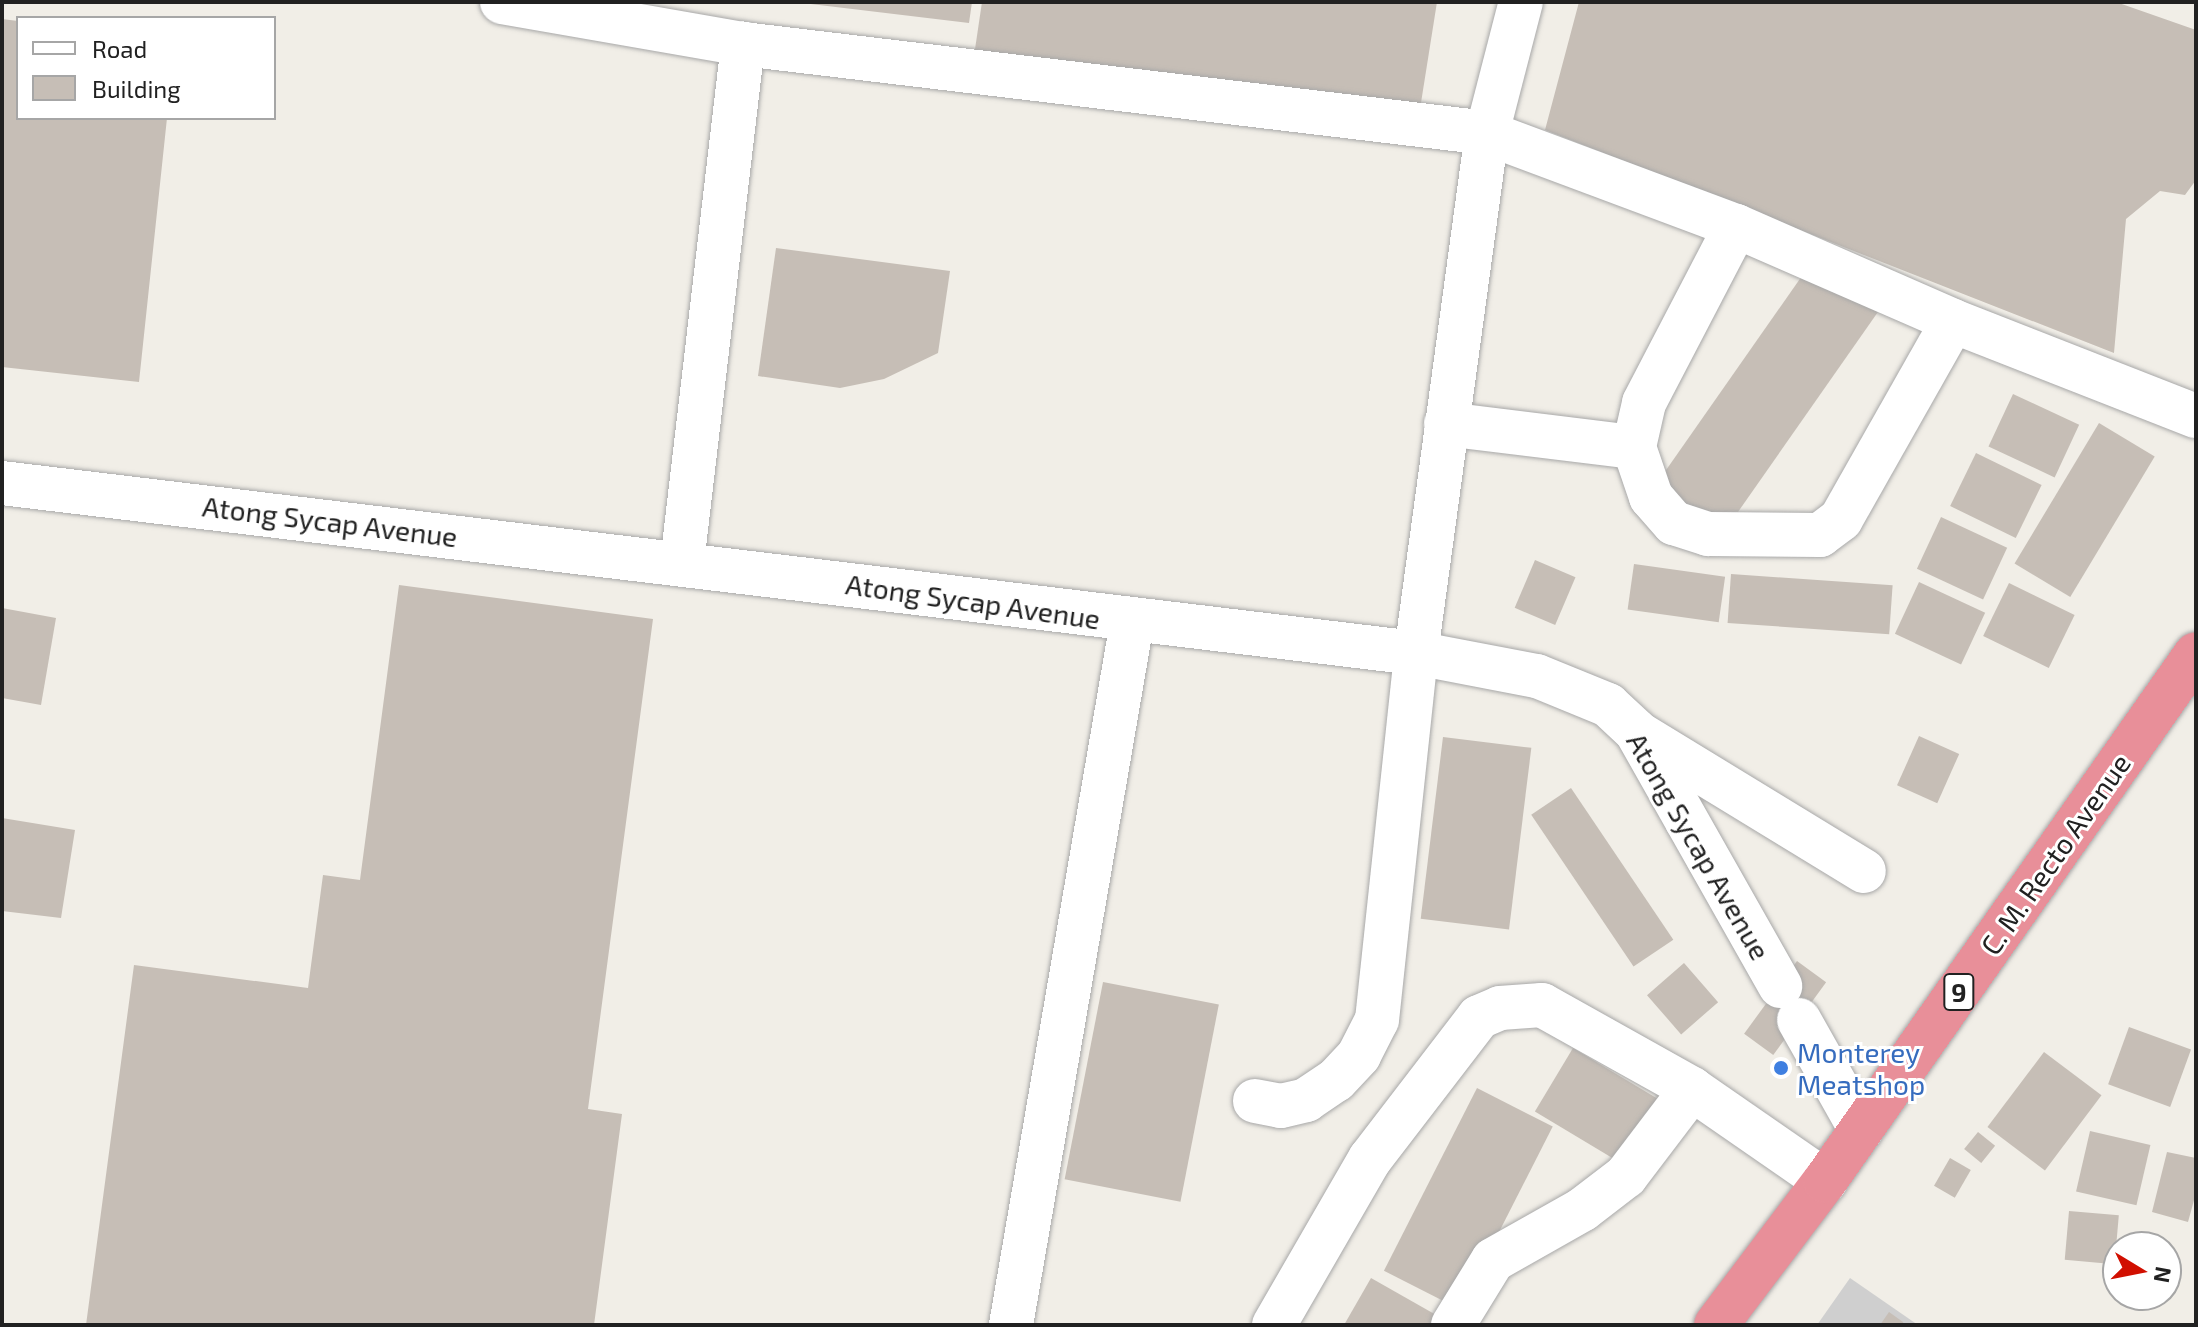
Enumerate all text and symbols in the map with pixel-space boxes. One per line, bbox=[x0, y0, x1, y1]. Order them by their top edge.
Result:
legend bbox=[16, 16, 276, 120]
text: Road bbox=[92, 34, 147, 63]
text: Building bbox=[92, 74, 181, 103]
street label: Atong Sycap Avenue bbox=[200, 489, 460, 553]
street label: Atong Sycap Avenue bbox=[843, 566, 1103, 636]
street label: Atong Sycap Avenue bbox=[1620, 726, 1778, 966]
street label: C. M. Recto Avenue bbox=[1973, 747, 2137, 961]
road number: 9 bbox=[1943, 970, 1975, 1014]
place label: Monterey Meatshop bbox=[1797, 1035, 1925, 1101]
marker: Monterey Meatshop bbox=[1772, 1059, 1790, 1077]
north arrow bbox=[2102, 1231, 2182, 1311]
text: N bbox=[2149, 1265, 2178, 1285]

